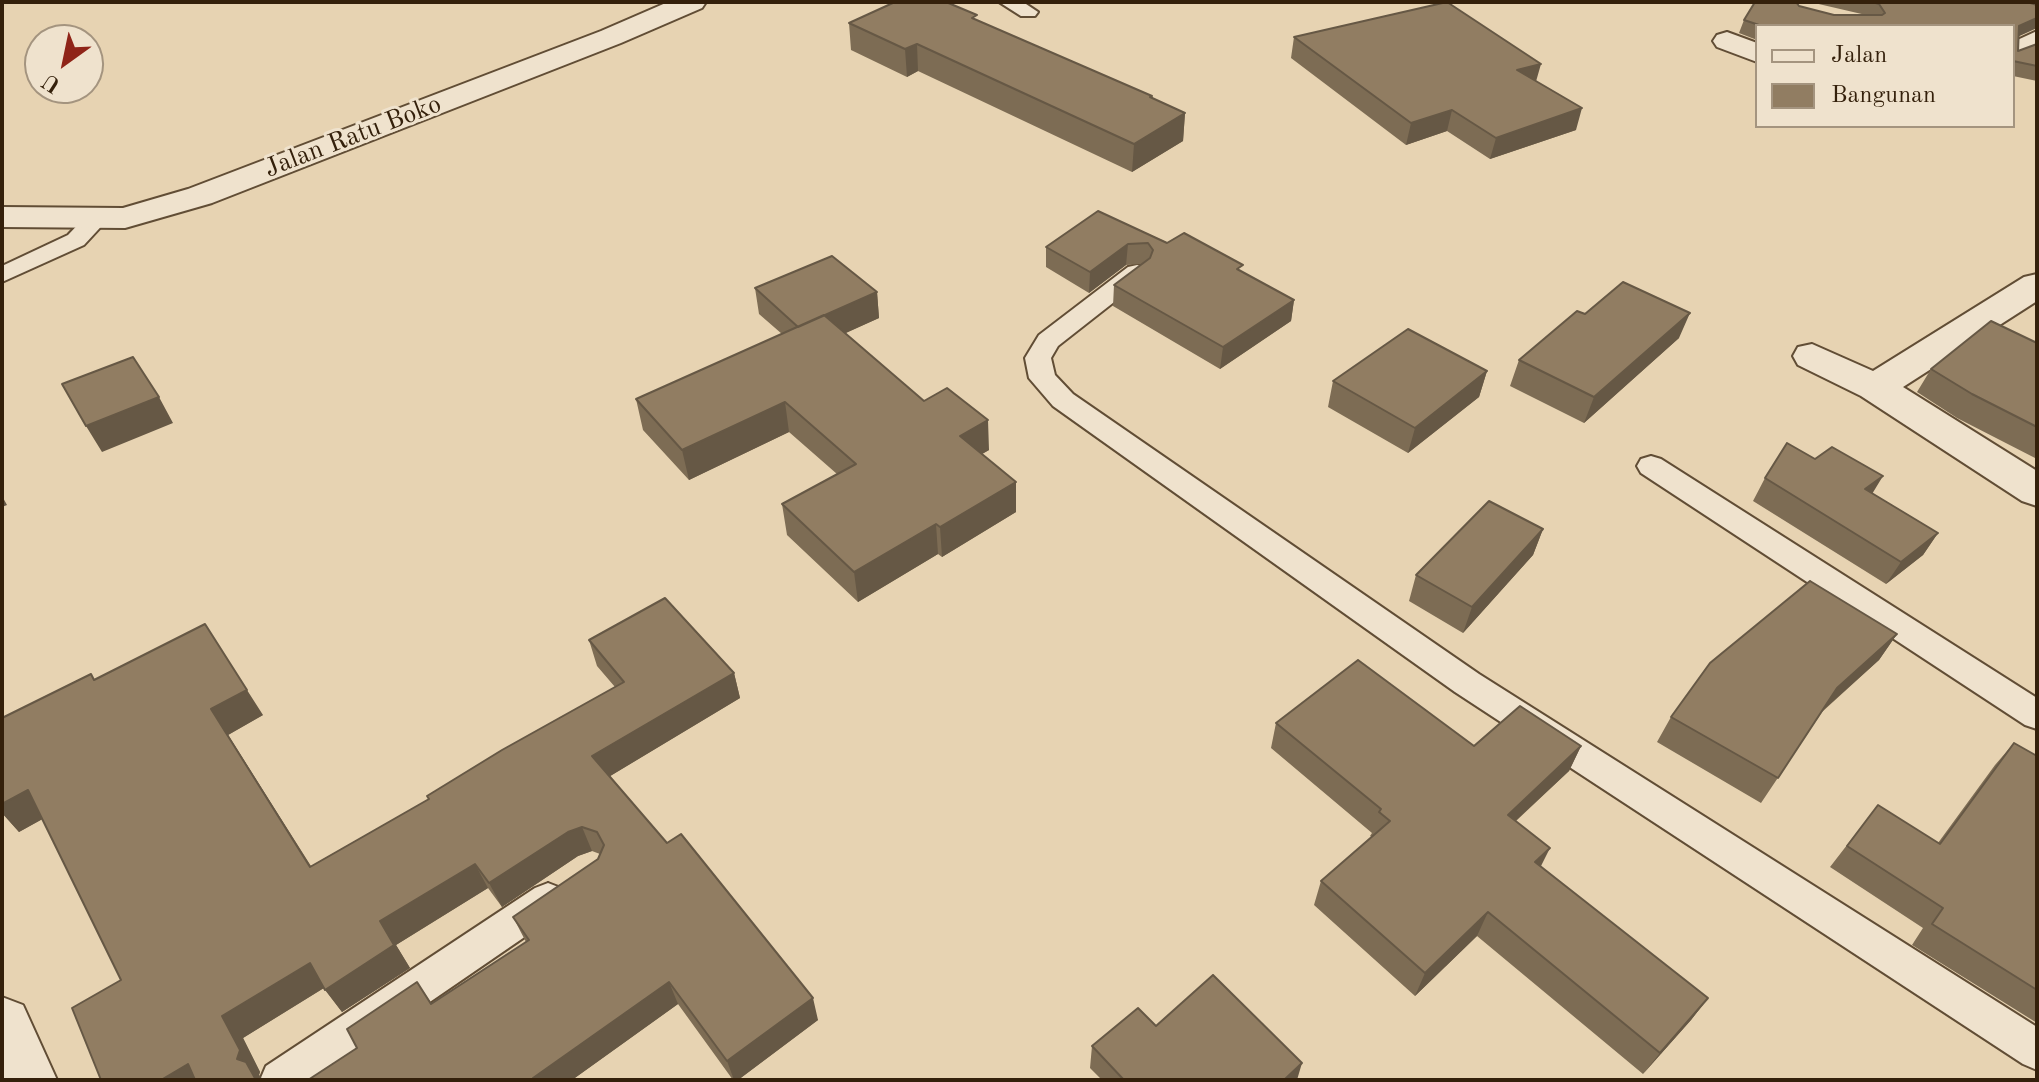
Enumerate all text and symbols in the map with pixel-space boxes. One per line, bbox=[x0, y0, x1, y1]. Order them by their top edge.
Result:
north arrow bbox=[24, 24, 104, 104]
legend bbox=[1755, 24, 2015, 128]
text: Jalan bbox=[1831, 44, 1887, 68]
text: U bbox=[39, 68, 65, 96]
text: Bangunan bbox=[1831, 84, 1936, 108]
street label: Jalan Ratu Boko bbox=[260, 89, 446, 185]

